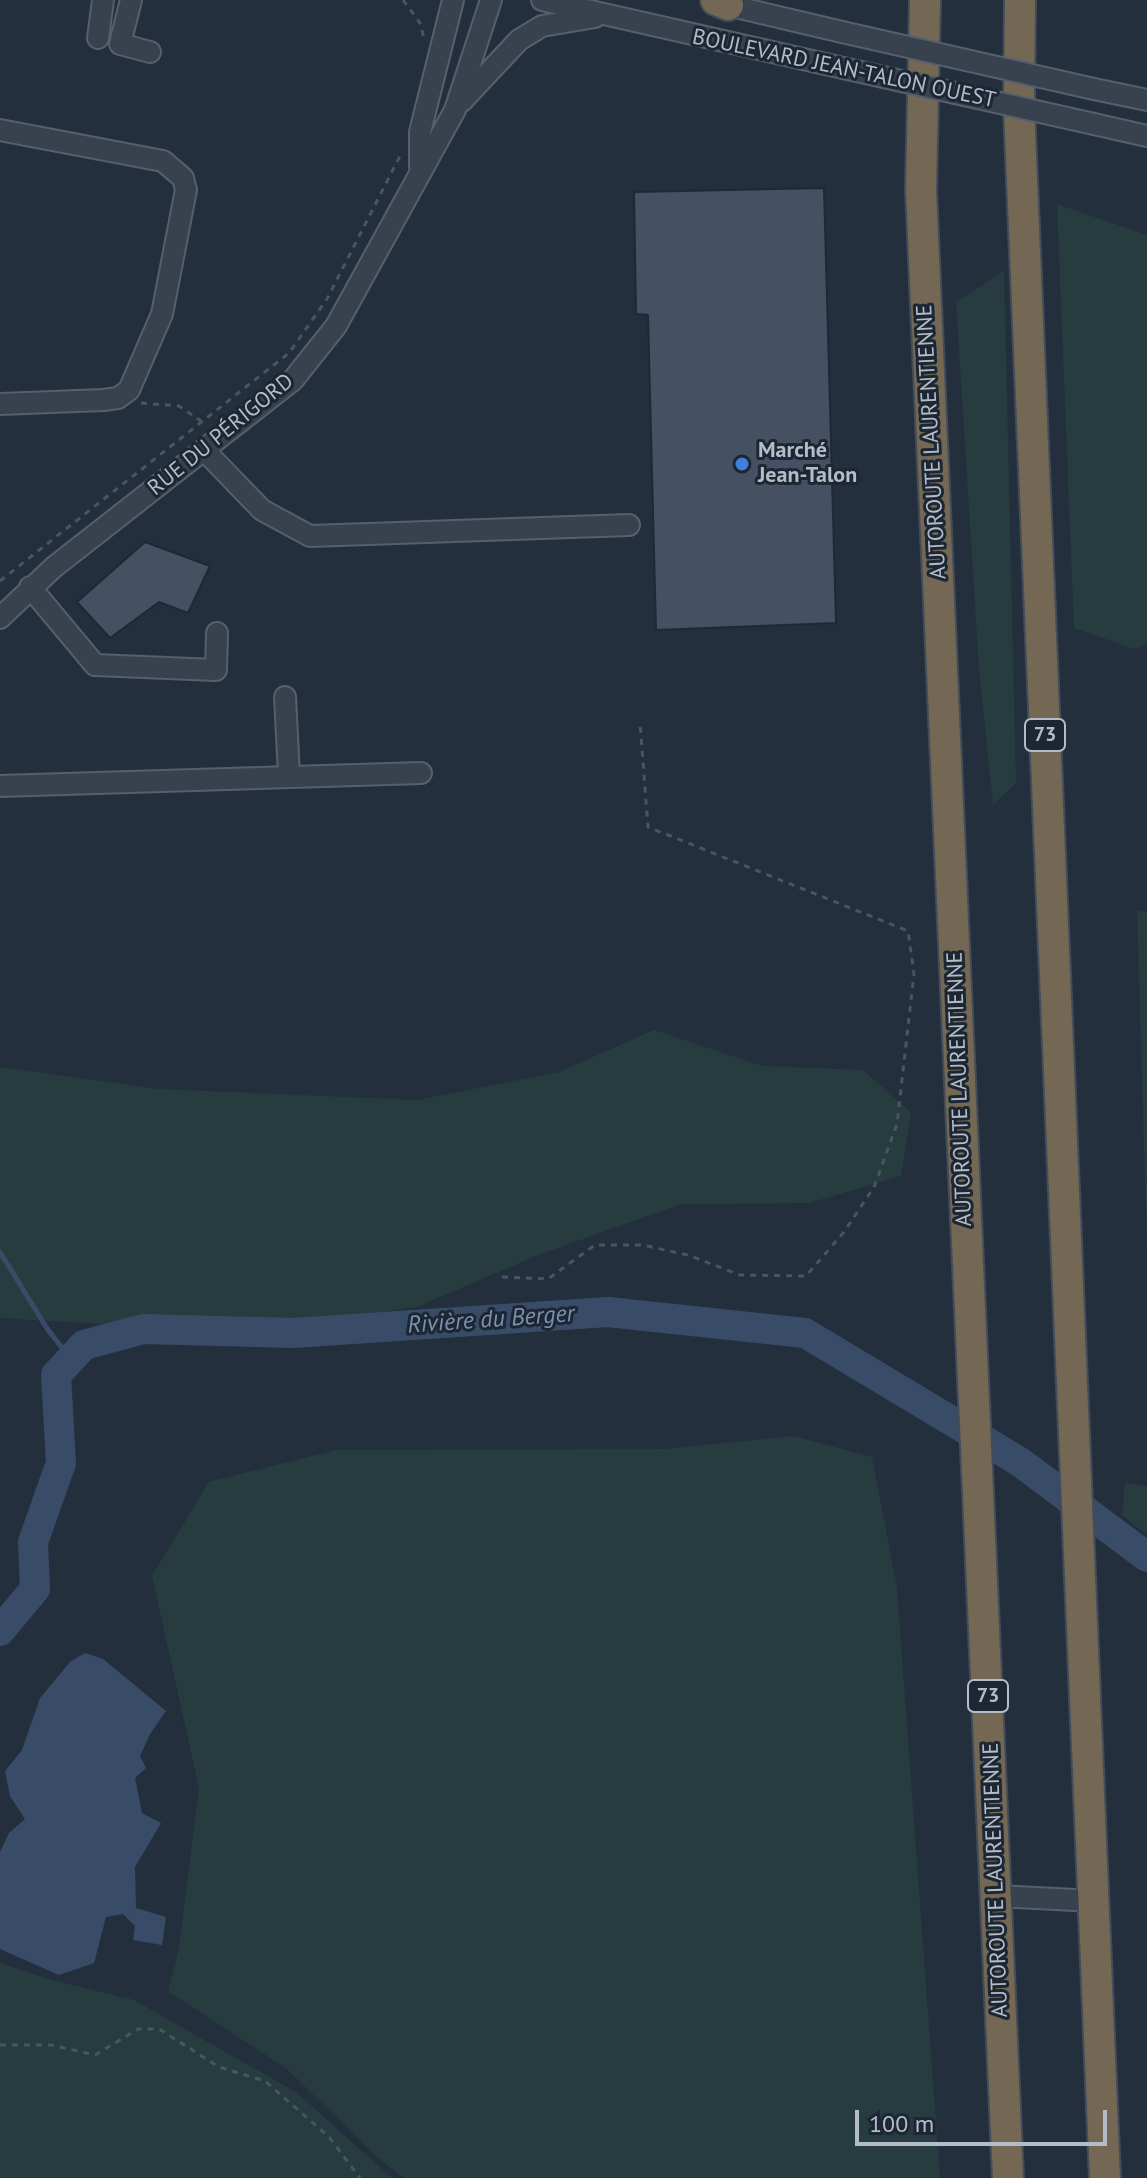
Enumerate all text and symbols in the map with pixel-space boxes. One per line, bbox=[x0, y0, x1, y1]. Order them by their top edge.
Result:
street label: BOULEVARD JEAN-TALON OUEST bbox=[690, 24, 998, 114]
street label: AUTOROUTE LAURENTIENNE bbox=[912, 304, 952, 580]
street label: RUE DU PÉRIGORD bbox=[143, 368, 299, 502]
place label: Marché Jean-Talon bbox=[758, 438, 857, 490]
marker: Marché Jean-Talon bbox=[733, 455, 751, 473]
road number: 73 bbox=[1025, 719, 1065, 751]
street label: AUTOROUTE LAURENTIENNE bbox=[942, 951, 978, 1227]
water label: Rivière du Berger bbox=[407, 1300, 575, 1340]
road number: 73 bbox=[968, 1680, 1008, 1712]
street label: AUTOROUTE LAURENTIENNE bbox=[978, 1742, 1014, 2018]
scale bar bbox=[859, 2094, 1111, 2144]
text: 100 m bbox=[869, 2108, 934, 2139]

